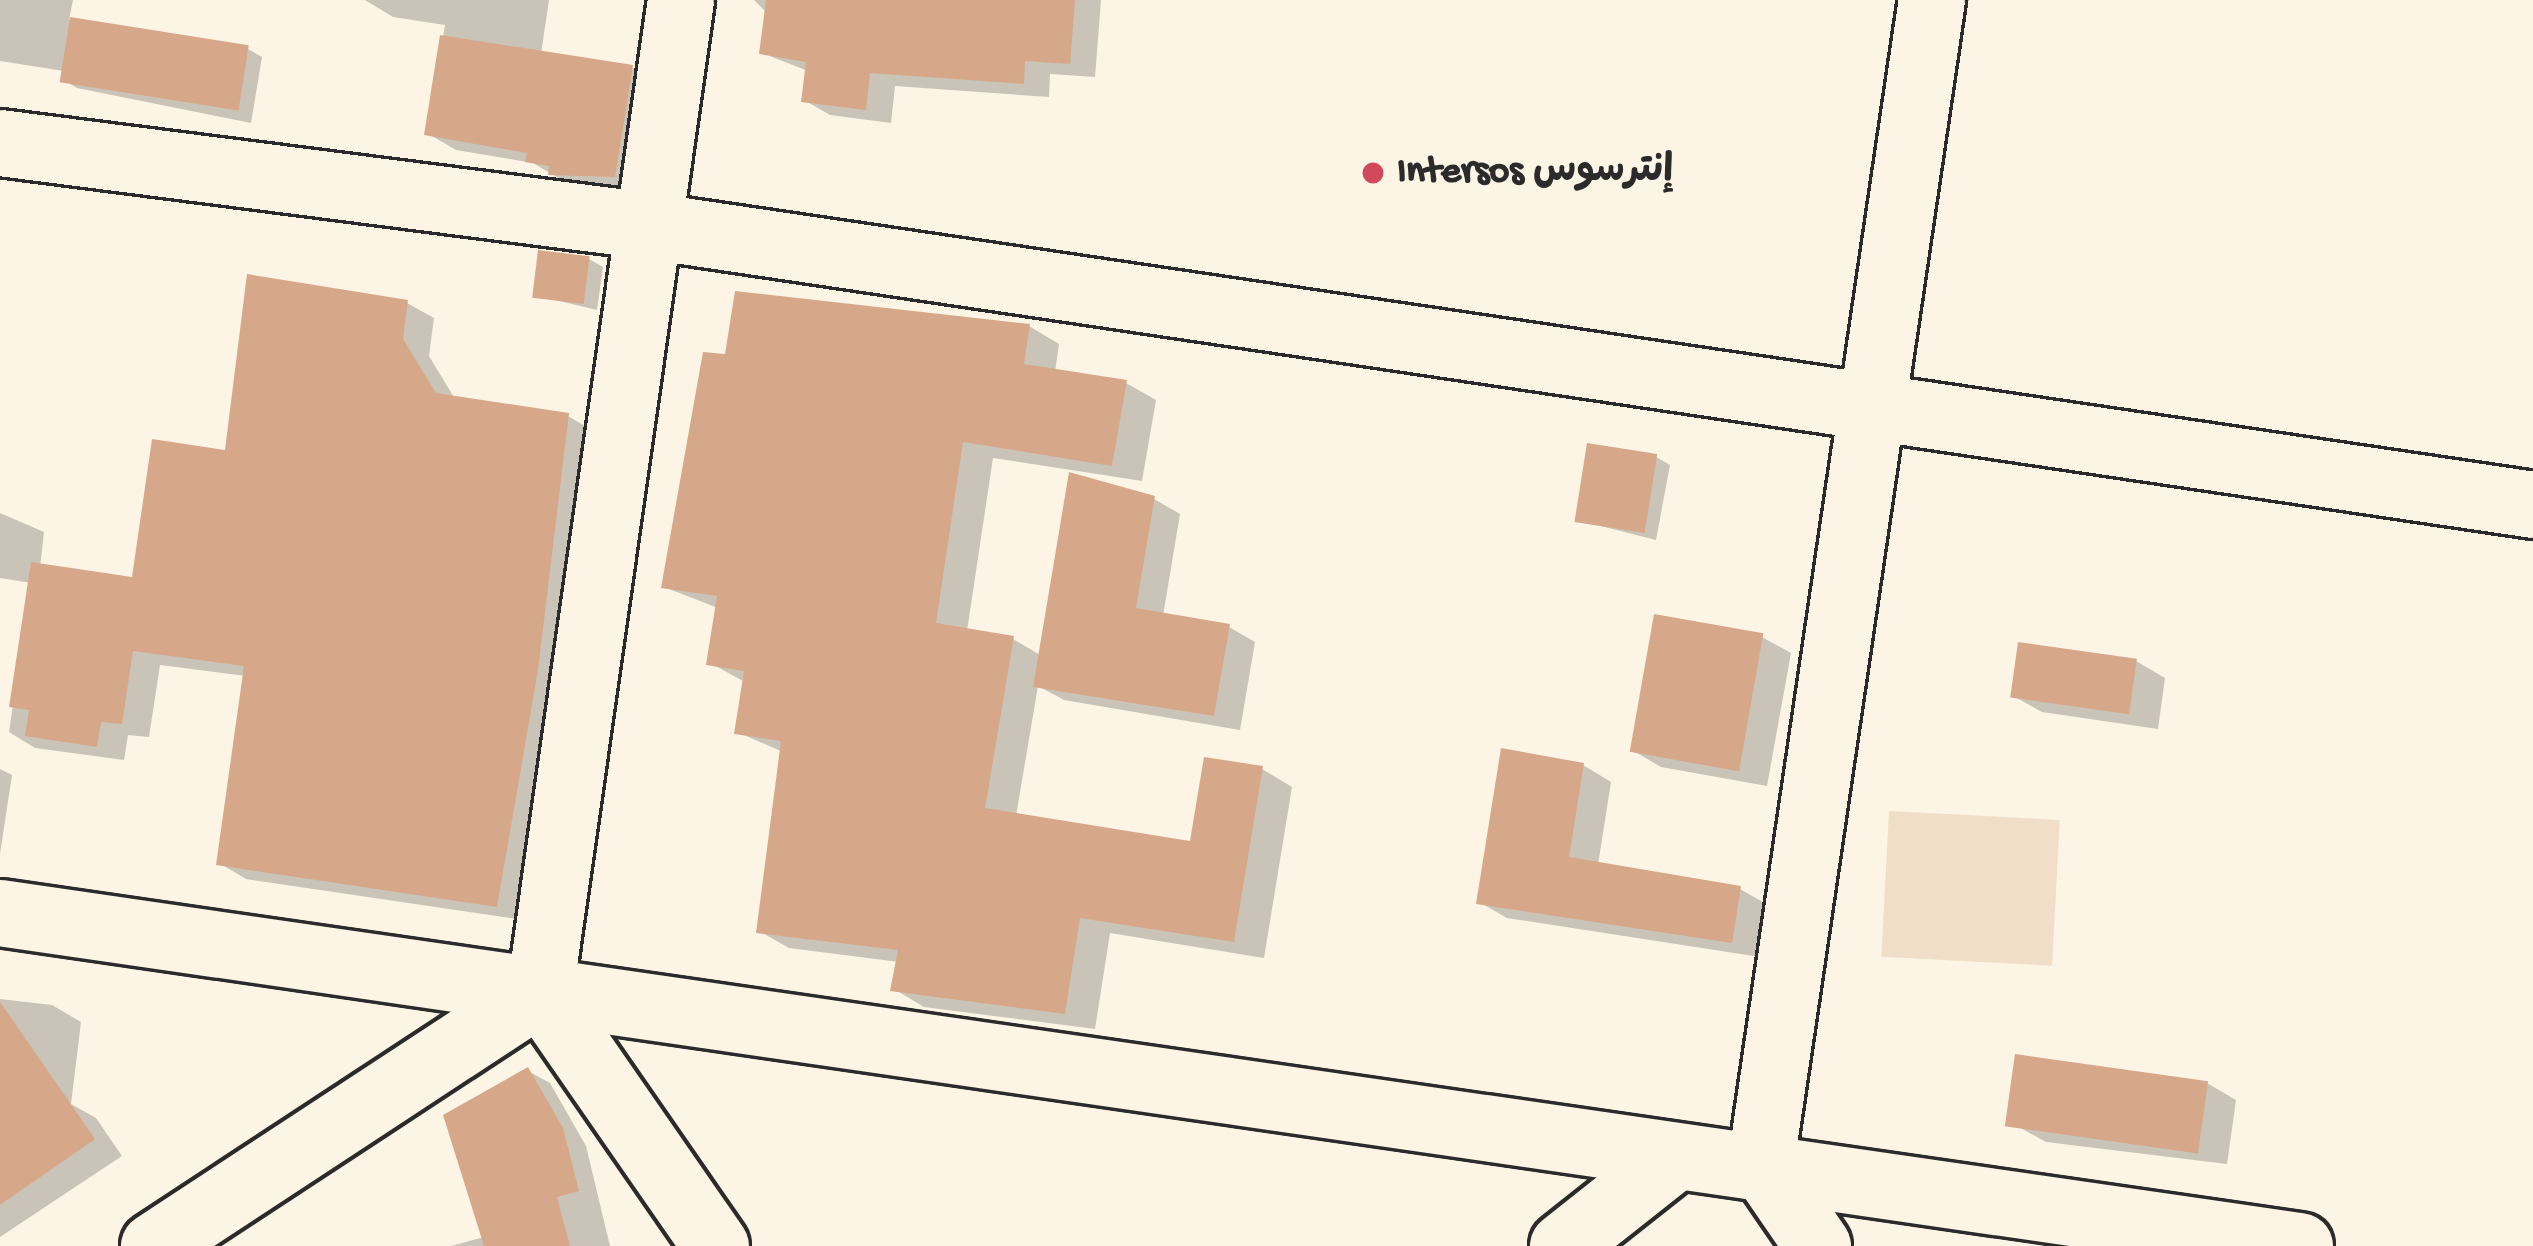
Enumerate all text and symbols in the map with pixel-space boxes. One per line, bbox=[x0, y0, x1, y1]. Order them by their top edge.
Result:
place label: Intersos إنترسوس bbox=[1397, 150, 1673, 196]
marker: Intersos إنترسوس bbox=[1360, 160, 1386, 186]

